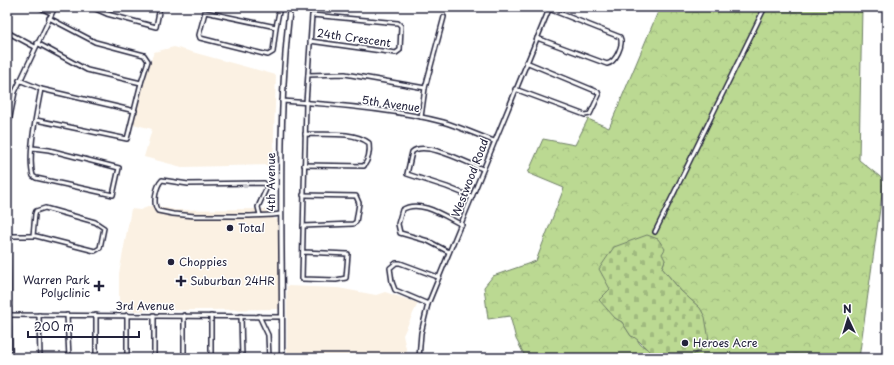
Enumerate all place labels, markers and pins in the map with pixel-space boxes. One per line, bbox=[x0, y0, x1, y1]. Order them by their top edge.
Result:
place label: Total bbox=[238, 219, 265, 236]
marker: Total bbox=[225, 223, 235, 233]
place label: Choppies bbox=[179, 253, 227, 270]
marker: Choppies bbox=[166, 257, 176, 267]
place label: Warren Park Polyclinic bbox=[23, 271, 90, 301]
place label: Suburban 24HR bbox=[190, 272, 275, 289]
marker: Suburban 24HR bbox=[175, 275, 187, 287]
marker: Warren Park Polyclinic bbox=[93, 280, 105, 292]
place label: Heroes Acre bbox=[693, 334, 758, 351]
marker: Heroes Acre bbox=[680, 338, 690, 348]

